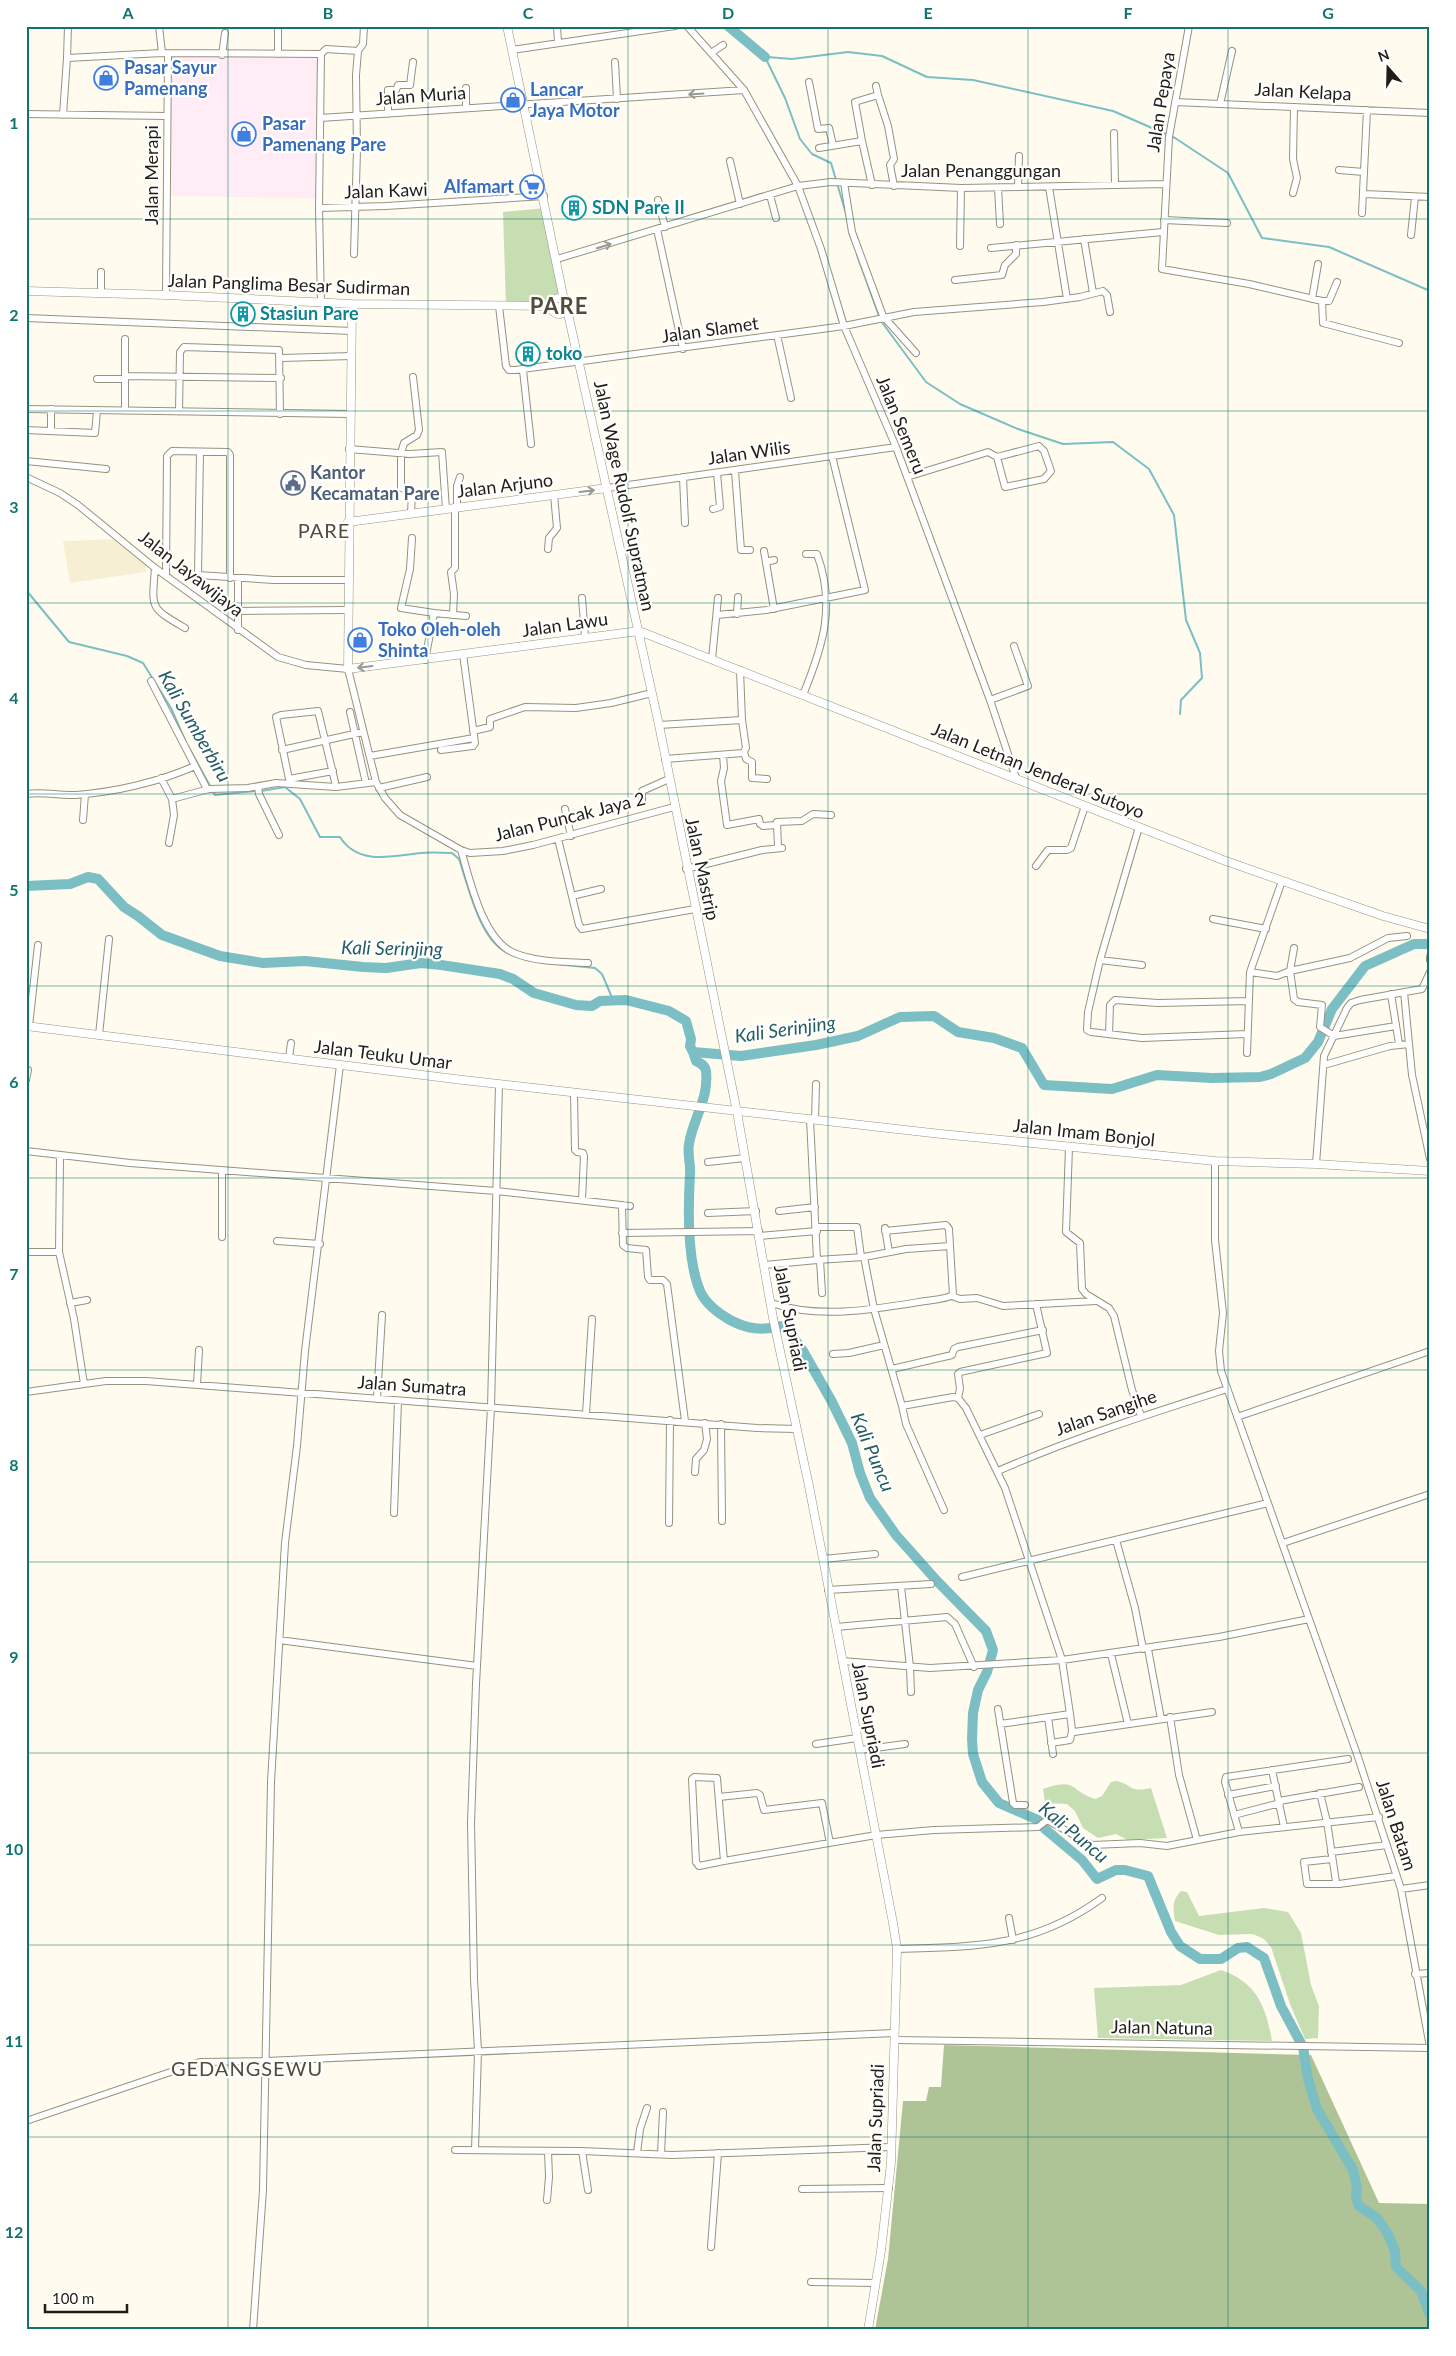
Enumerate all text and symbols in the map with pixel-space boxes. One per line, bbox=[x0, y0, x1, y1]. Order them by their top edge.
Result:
text: A bbox=[121, 3, 134, 22]
text: B bbox=[323, 3, 333, 22]
text: C bbox=[523, 3, 534, 22]
text: D bbox=[722, 3, 734, 22]
text: E bbox=[923, 3, 933, 22]
text: F bbox=[1123, 3, 1133, 22]
text: G bbox=[1322, 3, 1334, 22]
north arrow bbox=[1364, 42, 1414, 92]
text: N bbox=[1375, 45, 1391, 65]
street label: Jalan Pepaya bbox=[1141, 50, 1179, 153]
place label: Pasar Sayur Pamenang bbox=[124, 56, 217, 99]
shop icon: Pasar Sayur Pamenang bbox=[93, 65, 119, 91]
street label: Jalan Kelapa bbox=[1254, 77, 1352, 105]
place label: Lancar Jaya Motor bbox=[530, 78, 620, 121]
street label: Jalan Muria bbox=[375, 81, 467, 109]
shop icon: Lancar Jaya Motor bbox=[500, 87, 526, 113]
one-way arrow bbox=[688, 89, 704, 98]
place label: Pasar Pamenang Pare bbox=[262, 112, 386, 155]
text: 1 bbox=[9, 113, 19, 132]
shop icon: Pasar Pamenang Pare bbox=[231, 121, 257, 147]
street label: Jalan Merapi bbox=[140, 125, 162, 225]
street label: Jalan Penanggungan bbox=[901, 159, 1061, 181]
supermarket icon: Alfamart bbox=[519, 174, 545, 200]
place label: Alfamart bbox=[443, 175, 514, 197]
street label: Jalan Kawi bbox=[344, 178, 428, 202]
building icon: SDN Pare II bbox=[561, 195, 587, 221]
place label: SDN Pare II bbox=[592, 196, 685, 218]
one-way arrow bbox=[595, 240, 611, 250]
street label: Jalan Panglima Besar Sudirman bbox=[167, 269, 411, 299]
district label: PARE bbox=[530, 292, 588, 319]
building icon: Stasiun Pare bbox=[230, 301, 256, 327]
place label: Stasiun Pare bbox=[260, 302, 359, 324]
text: 2 bbox=[9, 305, 19, 324]
street label: Jalan Slamet bbox=[660, 311, 760, 347]
building icon: toko bbox=[515, 341, 541, 367]
place label: toko bbox=[546, 342, 582, 364]
street label: Jalan Semeru bbox=[872, 372, 932, 477]
street label: Jalan Wage Rudolf Supratman bbox=[590, 379, 660, 613]
street label: Jalan Wilis bbox=[706, 435, 792, 469]
place label: Kantor Kecamatan Pare bbox=[310, 461, 440, 504]
street label: Jalan Arjuno bbox=[456, 468, 554, 502]
public building icon: Kantor Kecamatan Pare bbox=[280, 470, 306, 496]
one-way arrow bbox=[579, 486, 595, 496]
text: 3 bbox=[9, 497, 19, 516]
district label: PARE bbox=[298, 518, 350, 542]
street label: Jalan Jayawijaya bbox=[135, 525, 248, 621]
street label: Jalan Lawu bbox=[521, 607, 609, 641]
place label: Toko Oleh-oleh Shinta bbox=[378, 618, 501, 661]
shop icon: Toko Oleh-oleh Shinta bbox=[347, 627, 373, 653]
one-way arrow bbox=[357, 662, 373, 672]
water label: Kali Sumberbiru bbox=[154, 666, 237, 786]
text: 4 bbox=[9, 688, 19, 707]
street label: Jalan Letnan Jenderal Sutoyo bbox=[929, 717, 1148, 823]
street label: Jalan Puncak Jaya 2 bbox=[492, 787, 647, 845]
street label: Jalan Mastrip bbox=[681, 815, 725, 922]
text: 5 bbox=[9, 880, 19, 899]
water label: Kali Serinjing bbox=[341, 935, 444, 960]
water label: Kali Serinjing bbox=[733, 1010, 838, 1047]
street label: Jalan Teuku Umar bbox=[313, 1035, 454, 1073]
text: 6 bbox=[9, 1072, 19, 1091]
street label: Jalan Imam Bonjol bbox=[1012, 1114, 1156, 1150]
street label: Jalan Supriadi bbox=[770, 1263, 812, 1373]
text: 7 bbox=[9, 1264, 19, 1283]
street label: Jalan Sumatra bbox=[357, 1370, 467, 1400]
street label: Jalan Sangihe bbox=[1052, 1384, 1159, 1440]
water label: Kali Puncu bbox=[847, 1409, 900, 1495]
text: 8 bbox=[9, 1455, 19, 1474]
text: 9 bbox=[9, 1647, 19, 1666]
street label: Jalan Supriadi bbox=[848, 1660, 890, 1770]
street label: Jalan Batam bbox=[1372, 1776, 1422, 1873]
water label: Kali Puncu bbox=[1035, 1796, 1114, 1867]
text: 10 bbox=[5, 1839, 23, 1858]
street label: Jalan Natuna bbox=[1111, 2015, 1213, 2039]
text: 11 bbox=[5, 2031, 23, 2050]
district label: GEDANGSEWU bbox=[171, 2056, 323, 2080]
street label: Jalan Supriadi bbox=[862, 2064, 888, 2172]
text: 12 bbox=[5, 2222, 23, 2241]
scale bar bbox=[45, 2281, 128, 2313]
text: 100 m bbox=[52, 2289, 94, 2307]

